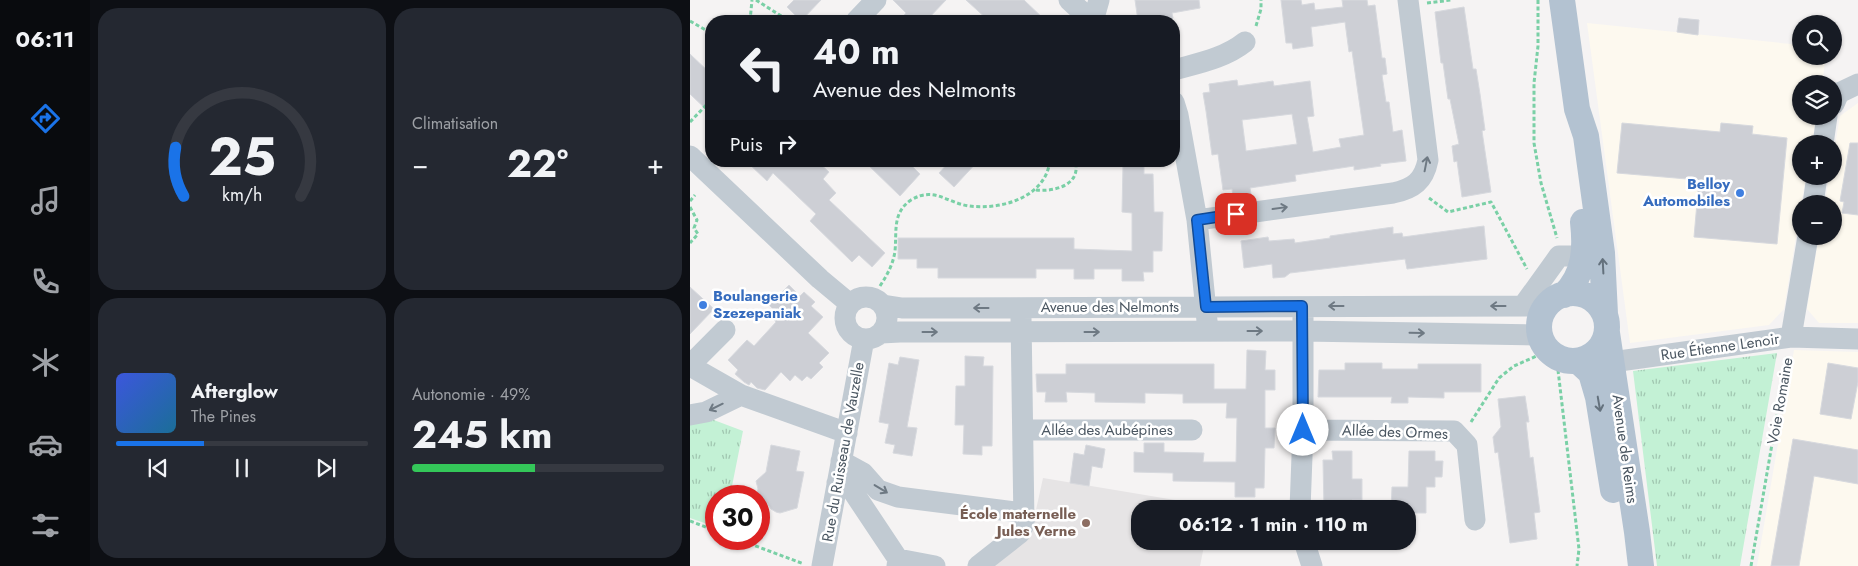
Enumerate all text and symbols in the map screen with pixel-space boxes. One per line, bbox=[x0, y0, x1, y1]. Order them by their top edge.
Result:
map controls bbox=[1792, 15, 1842, 245]
button: search bbox=[1792, 15, 1842, 65]
text: 06:11 bbox=[16, 23, 74, 55]
text: 40 m bbox=[813, 27, 900, 77]
icon: left bbox=[730, 35, 795, 100]
text: Avenue des Nelmonts bbox=[813, 73, 1016, 105]
button: layers bbox=[1792, 75, 1842, 125]
icon: directions bbox=[28, 101, 63, 136]
text: Climatisation bbox=[412, 112, 498, 135]
text: 25 bbox=[208, 119, 276, 195]
icon: right bbox=[773, 130, 801, 158]
text: Puis bbox=[730, 131, 763, 158]
button: + bbox=[1792, 135, 1842, 185]
text: 22° bbox=[507, 136, 568, 191]
text: − bbox=[412, 144, 429, 185]
text: + bbox=[647, 144, 664, 185]
one-way arrow bbox=[1422, 157, 1432, 173]
place label: Belloy Automobiles bbox=[1642, 173, 1730, 212]
text: km/h bbox=[222, 182, 262, 208]
icon: music bbox=[28, 183, 63, 218]
marker: Belloy Automobiles bbox=[1734, 187, 1746, 199]
pin bbox=[1215, 193, 1257, 235]
button: − bbox=[1792, 195, 1842, 245]
icon: arrive bbox=[1222, 200, 1250, 228]
one-way arrow bbox=[1271, 203, 1287, 213]
one-way arrow bbox=[1598, 258, 1607, 274]
icon: phone bbox=[28, 264, 63, 299]
place label: Boulangerie Szezepaniak bbox=[713, 285, 802, 324]
street label: Avenue des Nelmonts bbox=[1041, 296, 1179, 318]
marker: Boulangerie Szezepaniak bbox=[697, 299, 709, 311]
one-way arrow bbox=[1328, 301, 1344, 311]
one-way arrow bbox=[1490, 301, 1506, 311]
one-way arrow bbox=[973, 303, 989, 313]
one-way arrow bbox=[1246, 326, 1262, 336]
one-way arrow bbox=[921, 327, 937, 337]
one-way arrow bbox=[1084, 327, 1100, 337]
one-way arrow bbox=[1408, 328, 1425, 338]
street label: Rue Étienne Lenoir bbox=[1659, 328, 1782, 366]
icon: climate bbox=[28, 345, 63, 380]
street label: Voie Romaine bbox=[1762, 355, 1799, 446]
street label: Rue du Ruisseau de Vauzelle bbox=[816, 360, 870, 544]
text: Afterglow bbox=[191, 378, 278, 405]
text: Autonomie · 49% bbox=[412, 383, 530, 406]
street label: Avenue de Reims bbox=[1606, 393, 1644, 505]
one-way arrow bbox=[1594, 395, 1604, 411]
one-way arrow bbox=[709, 403, 724, 412]
position arrow bbox=[1276, 403, 1328, 455]
text: The Pines bbox=[191, 405, 256, 428]
text: 245 km bbox=[412, 407, 552, 462]
street label: Allée des Aubépines bbox=[1041, 419, 1173, 441]
street label: Allée des Ormes bbox=[1342, 419, 1448, 445]
icon: car bbox=[28, 427, 63, 462]
icon: previous bbox=[144, 454, 172, 482]
icon: pause bbox=[228, 454, 256, 482]
icon: next bbox=[312, 454, 340, 482]
one-way arrow bbox=[873, 484, 888, 494]
speed limit sign: 30 bbox=[705, 485, 770, 550]
place label: École maternelle Jules Verne bbox=[960, 503, 1076, 542]
icon: filters bbox=[28, 508, 63, 543]
text: 06:12 · 1 min · 110 m bbox=[1179, 511, 1368, 538]
marker: École maternelle Jules Verne bbox=[1080, 517, 1092, 529]

